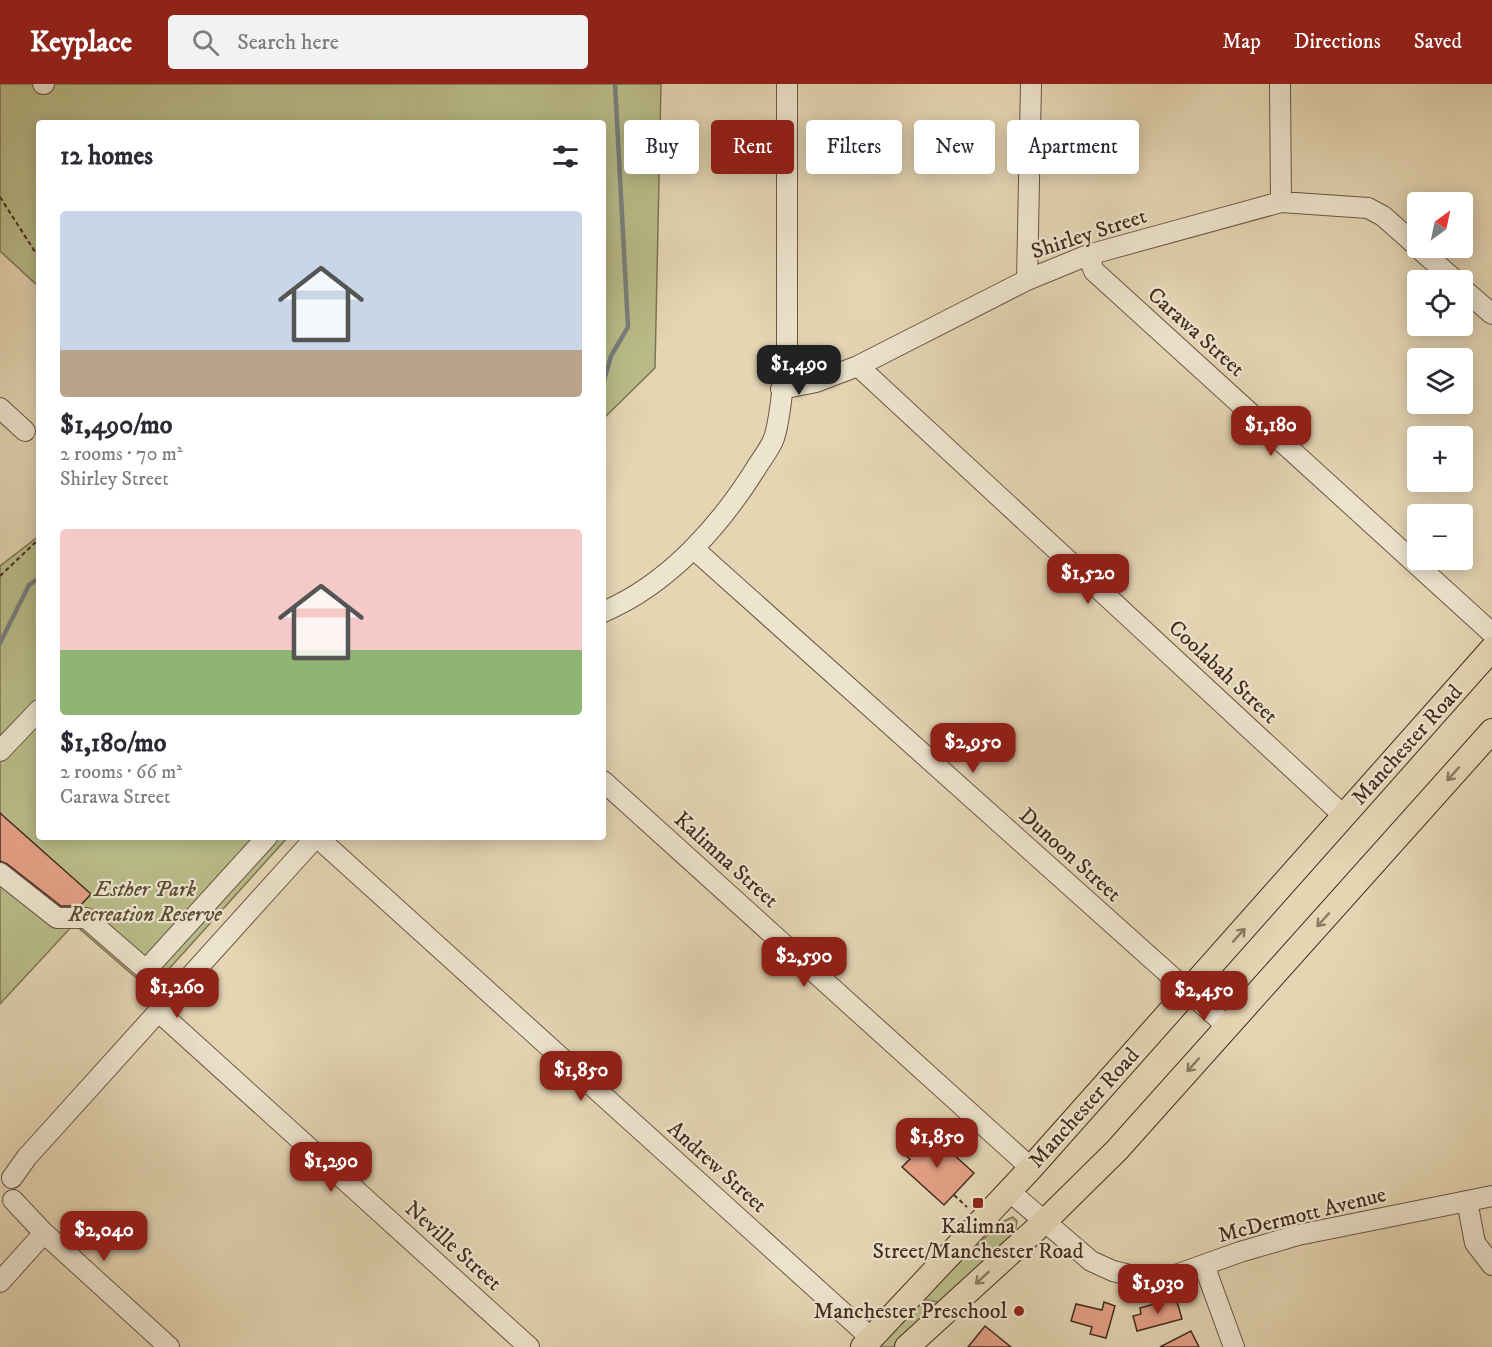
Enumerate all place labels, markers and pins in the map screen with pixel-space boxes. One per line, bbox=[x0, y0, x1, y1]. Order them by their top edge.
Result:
pin: $1,490 bbox=[750, 345, 848, 396]
pin: $1,180 bbox=[1222, 406, 1320, 457]
pin: $1,520 bbox=[1039, 554, 1137, 605]
pin: $2,950 bbox=[924, 723, 1022, 774]
pin: $2,590 bbox=[755, 937, 853, 988]
pin: $1,260 bbox=[128, 968, 226, 1019]
pin: $2,450 bbox=[1155, 971, 1253, 1022]
pin: $1,850 bbox=[532, 1051, 630, 1102]
pin: $1,850 bbox=[888, 1118, 986, 1169]
pin: $1,290 bbox=[282, 1142, 380, 1193]
marker: Kalimna Street/Manchester Road bbox=[971, 1196, 985, 1210]
pin: $2,040 bbox=[55, 1211, 153, 1262]
place label: Kalimna Street/Manchester Road bbox=[873, 1213, 1083, 1265]
pin: $1,930 bbox=[1109, 1264, 1207, 1315]
place label: Manchester Preschool bbox=[813, 1298, 1007, 1325]
marker: Manchester Preschool bbox=[1012, 1304, 1026, 1318]

